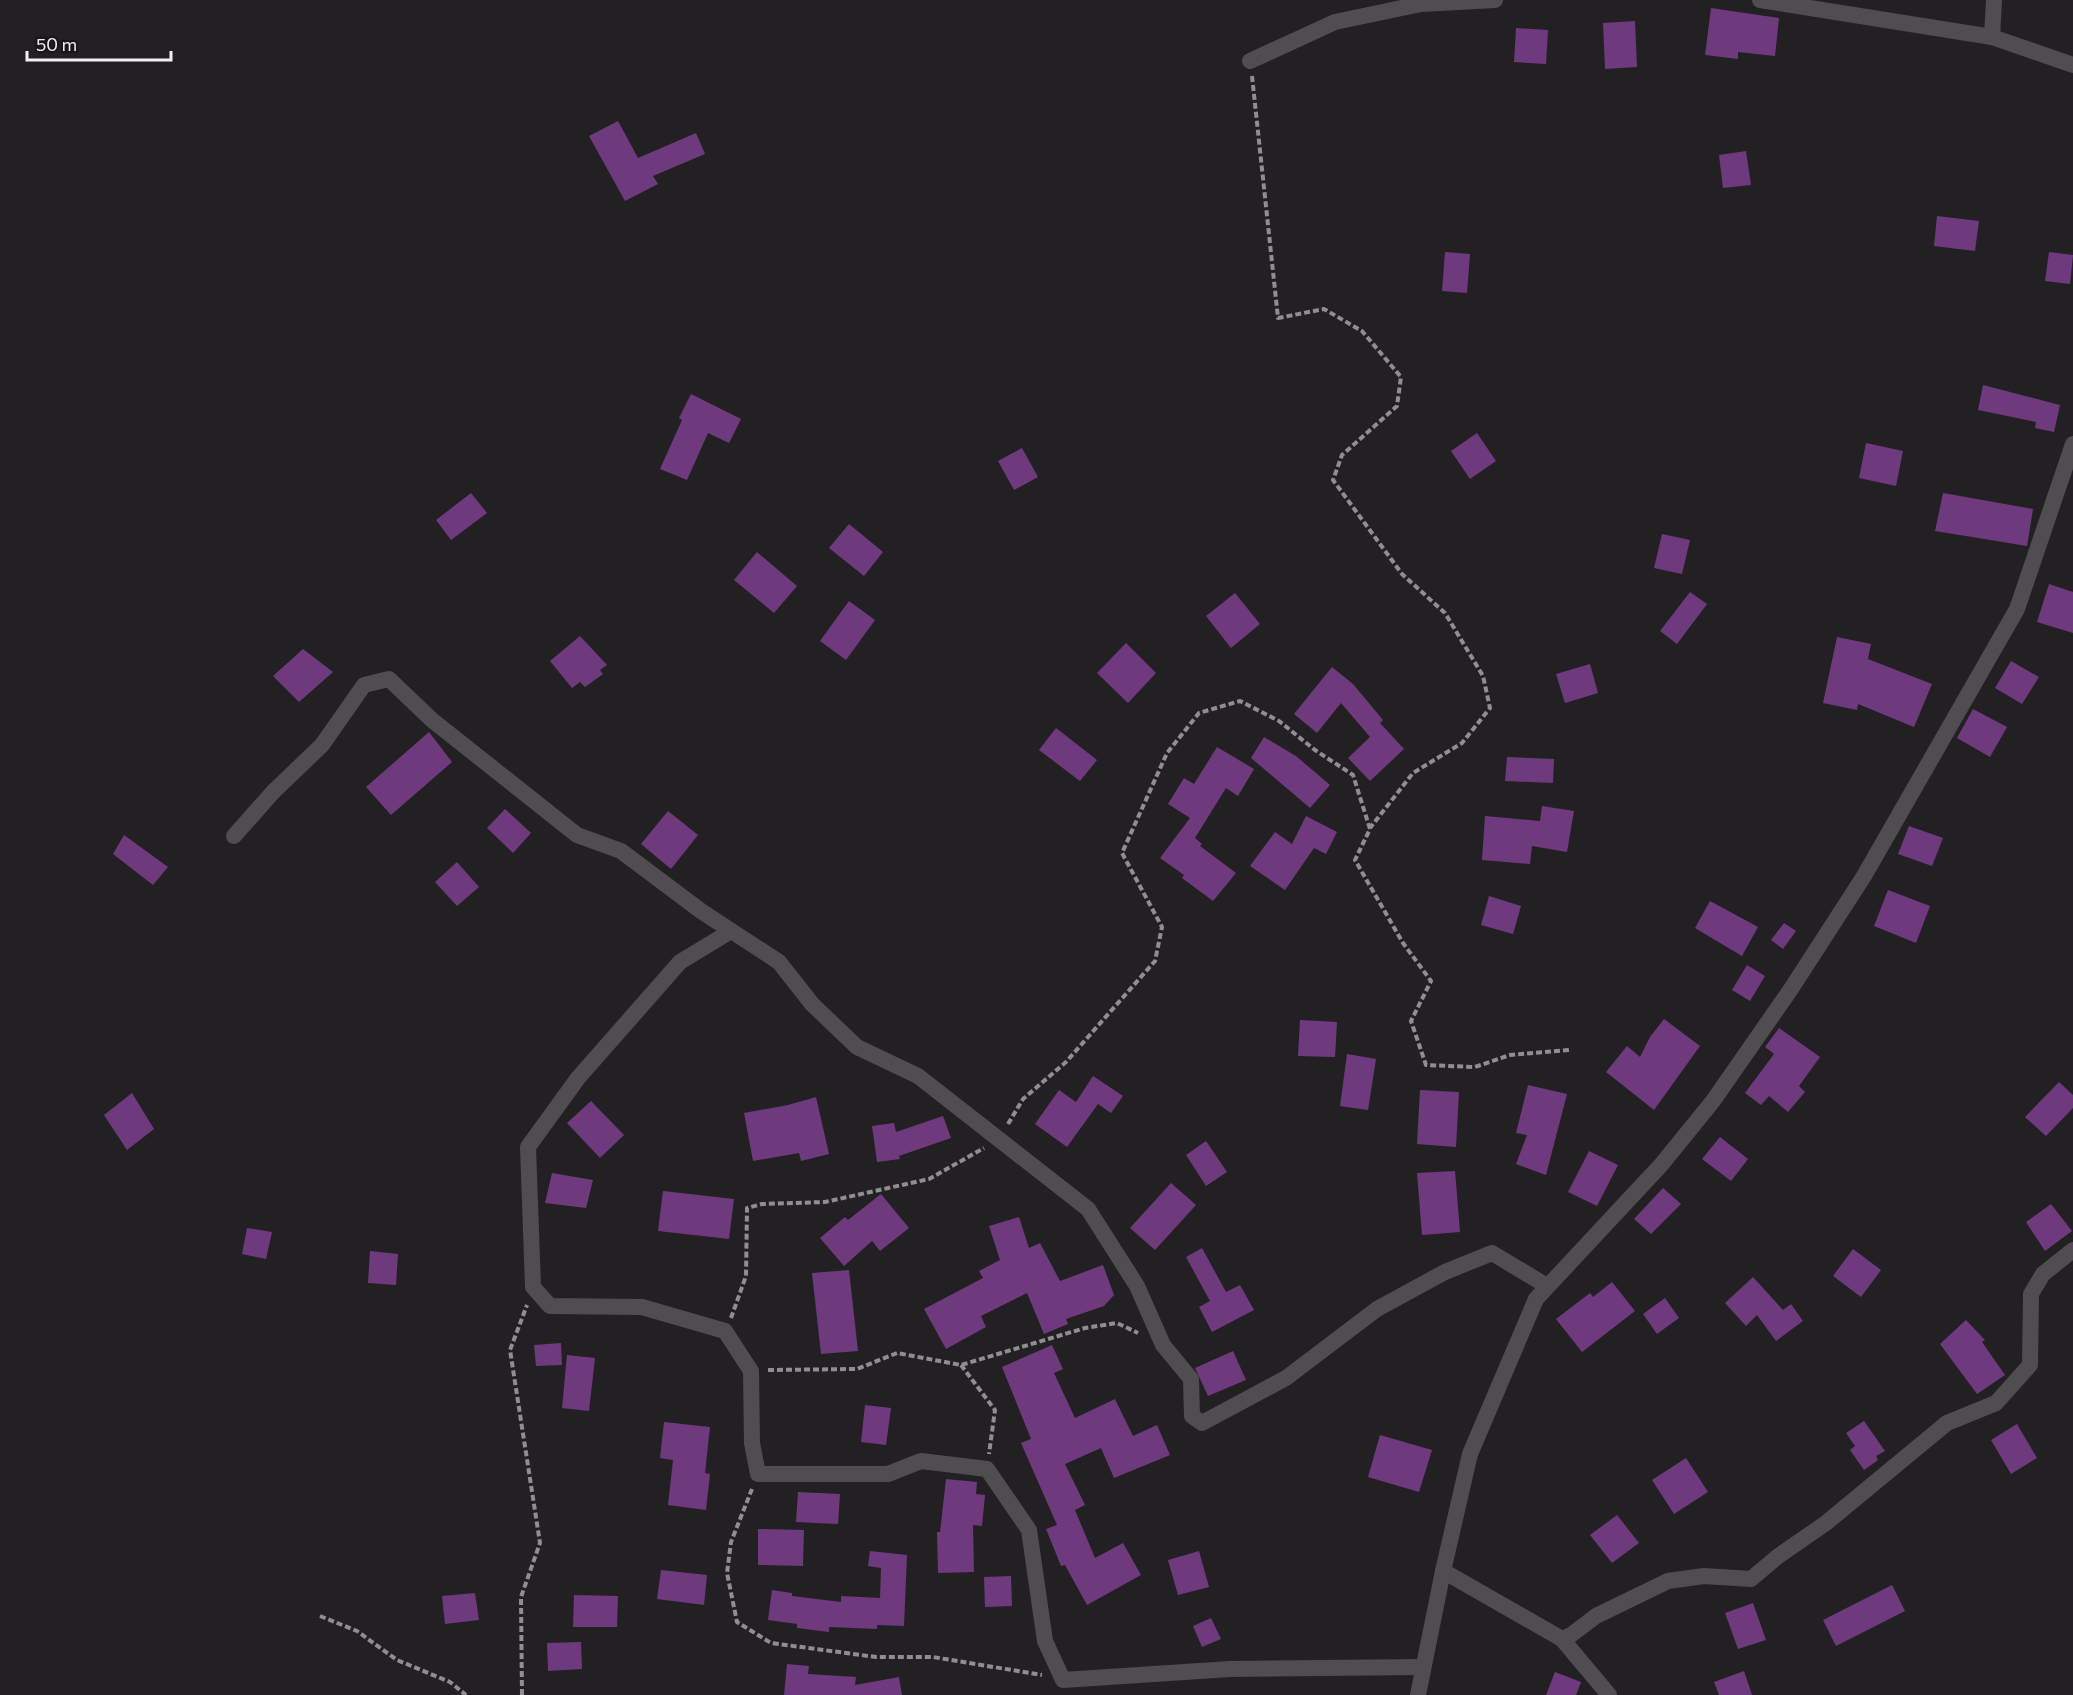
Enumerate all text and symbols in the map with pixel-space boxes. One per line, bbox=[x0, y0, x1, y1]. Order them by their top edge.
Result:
scale bar bbox=[27, 24, 171, 62]
text: 50 m bbox=[36, 33, 77, 55]

